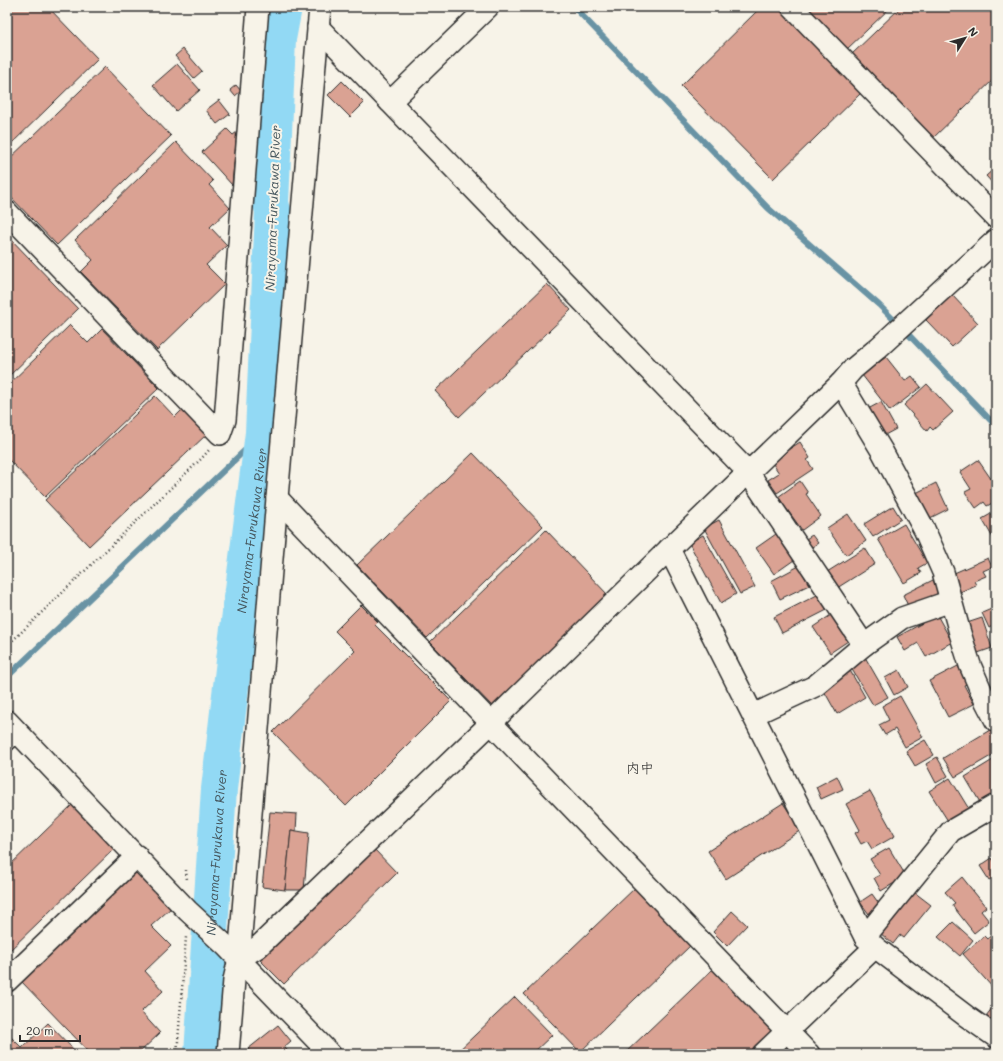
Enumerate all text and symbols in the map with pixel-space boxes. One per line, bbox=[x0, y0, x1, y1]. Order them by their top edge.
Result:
north arrow bbox=[945, 18, 985, 58]
text: N bbox=[965, 24, 982, 40]
water label: Nirayama-Furukawa River bbox=[261, 124, 283, 291]
water label: Nirayama-Furukawa River bbox=[232, 446, 270, 614]
district label: 内中 bbox=[626, 758, 654, 777]
water label: Nirayama-Furukawa River bbox=[201, 768, 230, 936]
scale bar bbox=[20, 1017, 80, 1043]
text: 20 m bbox=[26, 1022, 54, 1038]

